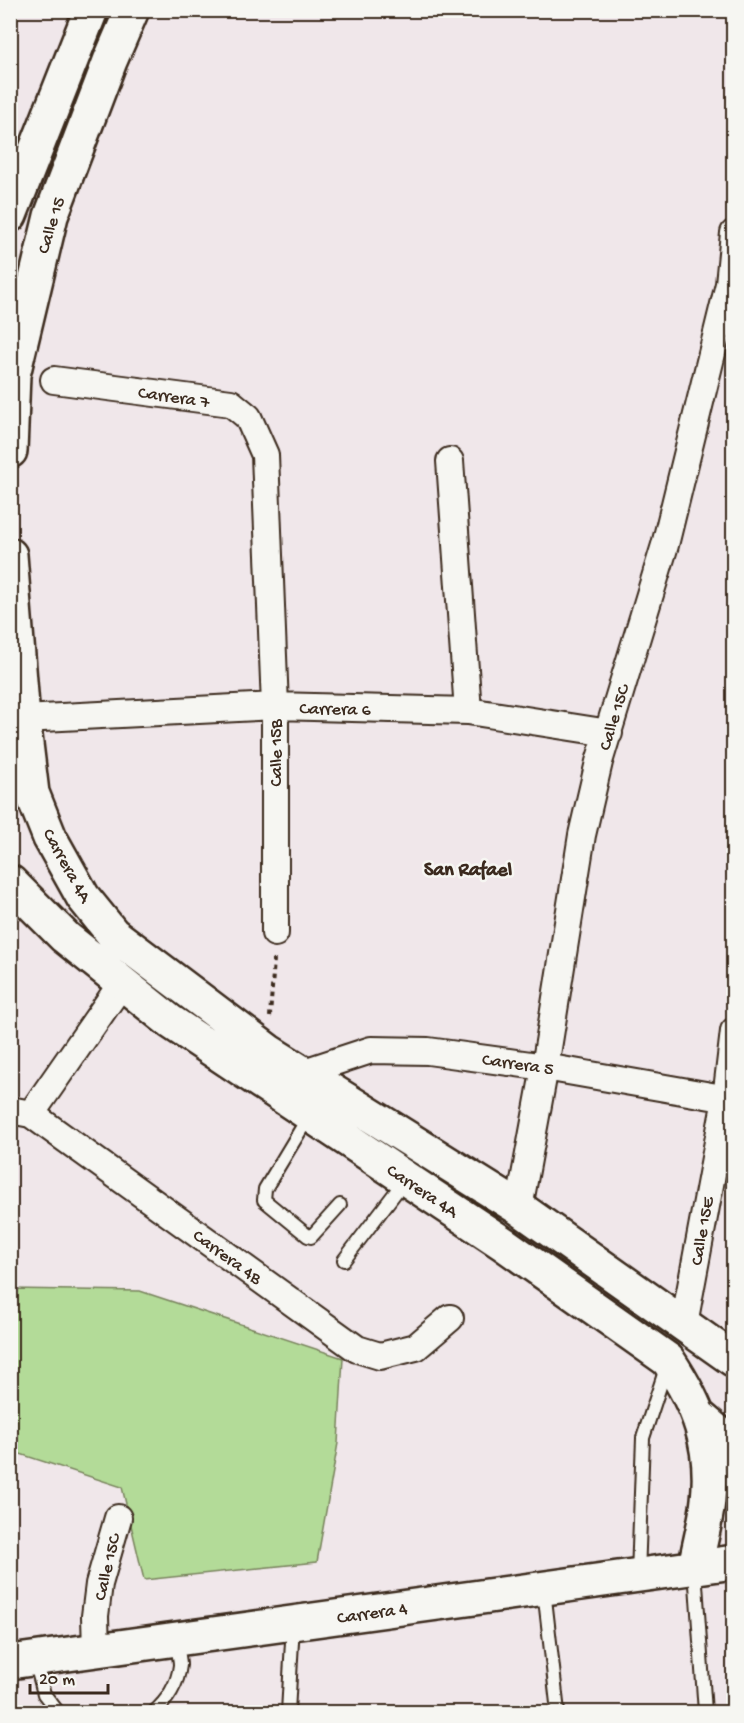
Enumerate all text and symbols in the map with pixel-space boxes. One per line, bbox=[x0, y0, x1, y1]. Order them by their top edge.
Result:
street label: Calle 15 bbox=[34, 195, 71, 257]
street label: Carrera 7 bbox=[137, 383, 211, 414]
street label: Calle 15C bbox=[595, 681, 636, 753]
street label: Carrera 6 bbox=[299, 699, 372, 722]
street label: Calle 15B bbox=[267, 719, 288, 787]
street label: Carrera 4A bbox=[37, 825, 95, 908]
district label: San Rafael bbox=[424, 860, 513, 883]
street label: Carrera 5 bbox=[481, 1050, 555, 1081]
street label: Carrera 4A bbox=[382, 1161, 462, 1224]
street label: Calle 15E bbox=[687, 1195, 720, 1267]
street label: Carrera 4B bbox=[188, 1226, 266, 1291]
street label: Calle 15C bbox=[91, 1531, 127, 1603]
street label: Carrera 4 bbox=[336, 1599, 409, 1630]
scale bar bbox=[30, 1657, 108, 1695]
text: 20 m bbox=[39, 1670, 75, 1691]

